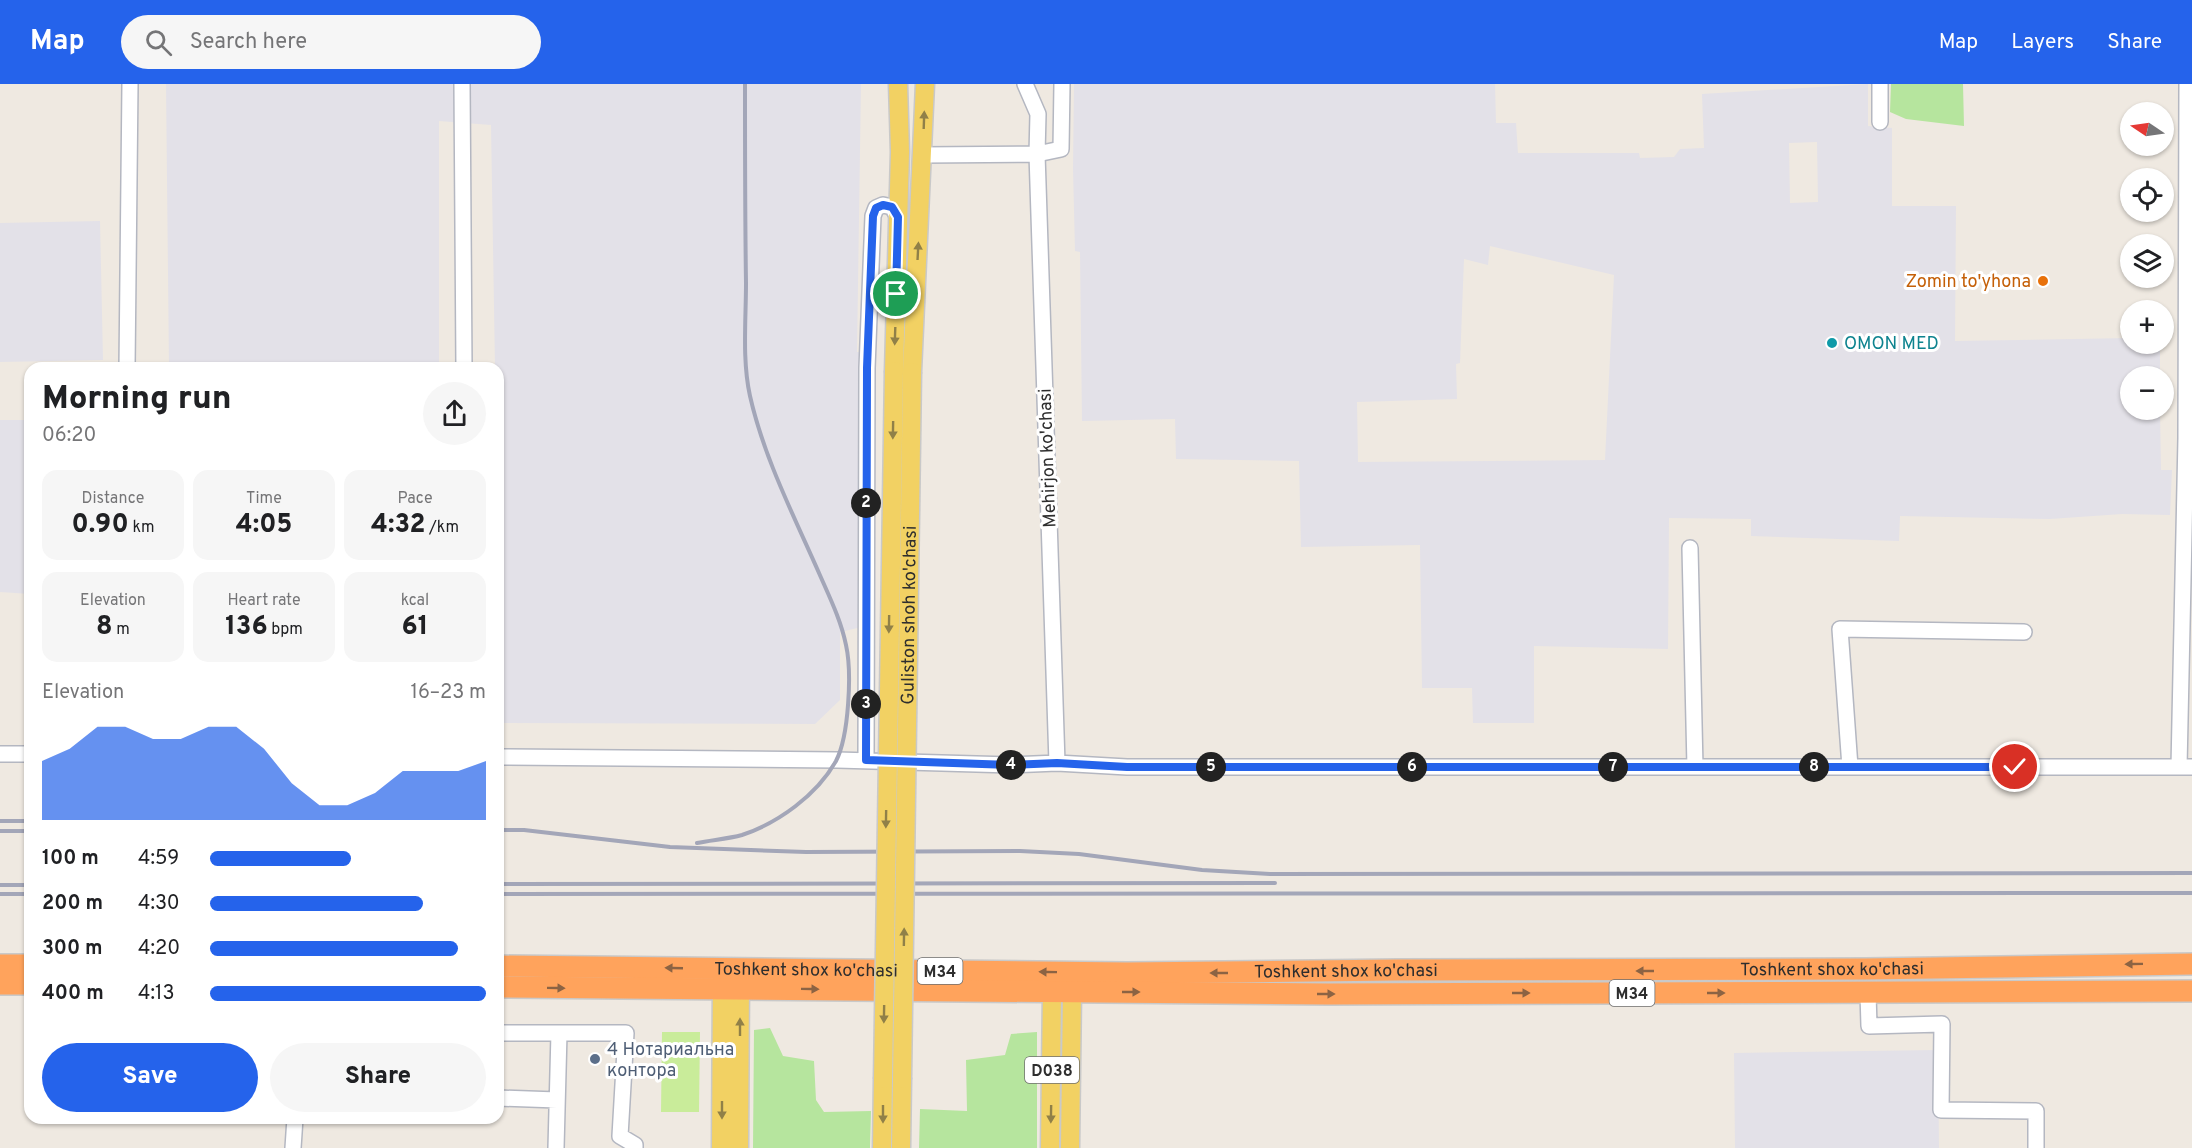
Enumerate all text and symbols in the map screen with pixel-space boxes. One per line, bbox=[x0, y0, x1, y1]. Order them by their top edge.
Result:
search box bbox=[121, 15, 541, 69]
text: Map bbox=[30, 24, 85, 60]
icon: search bbox=[142, 26, 175, 59]
text: Search here bbox=[190, 29, 307, 56]
text: Map bbox=[1939, 29, 1978, 56]
text: Layers bbox=[2011, 29, 2074, 56]
text: Share bbox=[2107, 29, 2162, 56]
north arrow bbox=[2120, 102, 2174, 156]
map controls bbox=[2120, 102, 2174, 420]
one-way arrow bbox=[919, 110, 928, 129]
button: locate bbox=[2120, 168, 2174, 222]
button: layers bbox=[2120, 234, 2174, 288]
one-way arrow bbox=[914, 241, 923, 260]
pin bbox=[870, 268, 921, 319]
place label: Zomin to'yhona bbox=[1905, 271, 2031, 294]
marker: Zomin to'yhona bbox=[2036, 274, 2050, 288]
icon: arrive bbox=[879, 277, 912, 310]
button: + bbox=[2120, 300, 2174, 354]
one-way arrow bbox=[890, 327, 899, 346]
place label: OMON MED bbox=[1844, 333, 1939, 356]
marker: OMON MED bbox=[1825, 336, 1839, 350]
button: − bbox=[2120, 366, 2174, 420]
text: Morning run bbox=[42, 379, 232, 421]
button: share bbox=[423, 382, 486, 445]
street label: Mehirjon ko'chasi bbox=[1035, 388, 1062, 528]
one-way arrow bbox=[888, 420, 898, 439]
text: 06:20 bbox=[42, 423, 96, 449]
pin: 2 bbox=[851, 488, 881, 518]
text: Distance bbox=[82, 489, 144, 509]
text: Time bbox=[246, 489, 282, 509]
text: Pace bbox=[397, 489, 433, 509]
text: 2 bbox=[861, 493, 871, 513]
text: 0.90 bbox=[71, 509, 129, 542]
text: 4:05 bbox=[236, 509, 292, 542]
text: 4:32 bbox=[371, 509, 425, 542]
text: km bbox=[129, 518, 155, 538]
text: /km bbox=[425, 518, 459, 538]
street label: Guliston shoh ko'chasi bbox=[897, 525, 923, 705]
text: Elevation bbox=[80, 591, 146, 611]
text: Heart rate bbox=[227, 591, 301, 611]
text: kcal bbox=[401, 591, 429, 611]
text: 8 bbox=[96, 611, 113, 644]
text: 136 bbox=[225, 611, 268, 644]
text: 61 bbox=[402, 611, 428, 644]
one-way arrow bbox=[884, 615, 894, 634]
text: m bbox=[113, 620, 130, 640]
text: bpm bbox=[268, 620, 303, 640]
text: Elevation bbox=[42, 680, 124, 706]
text: 16–23 m bbox=[410, 680, 486, 706]
pin: 3 bbox=[851, 689, 881, 719]
text: 3 bbox=[861, 694, 871, 714]
pin bbox=[1989, 741, 2040, 792]
pin: 4 bbox=[996, 750, 1026, 780]
icon: check bbox=[1998, 750, 2031, 783]
pin: 5 bbox=[1196, 752, 1226, 782]
pin: 6 bbox=[1397, 752, 1427, 782]
pin: 7 bbox=[1598, 752, 1628, 782]
pin: 8 bbox=[1799, 752, 1829, 782]
text: 4 bbox=[1006, 755, 1016, 775]
text: 5 bbox=[1206, 757, 1216, 777]
text: 6 bbox=[1407, 757, 1417, 777]
text: 7 bbox=[1609, 757, 1617, 777]
text: 8 bbox=[1809, 757, 1819, 777]
one-way arrow bbox=[882, 810, 891, 829]
text: 100 m bbox=[42, 846, 99, 872]
text: 4:59 bbox=[138, 846, 179, 872]
text: 200 m bbox=[42, 891, 103, 917]
text: 4:30 bbox=[138, 891, 180, 917]
one-way arrow bbox=[899, 928, 909, 947]
text: 300 m bbox=[42, 936, 103, 962]
text: 4:20 bbox=[138, 936, 180, 962]
street label: Toshkent shox ko'chasi bbox=[714, 958, 898, 983]
road number: M34 bbox=[918, 958, 962, 984]
street label: Toshkent shox ko'chasi bbox=[1740, 958, 1924, 982]
one-way arrow bbox=[2124, 959, 2143, 969]
street label: Toshkent shox ko'chasi bbox=[1254, 960, 1438, 985]
one-way arrow bbox=[664, 963, 683, 973]
one-way arrow bbox=[1635, 966, 1654, 975]
one-way arrow bbox=[1038, 967, 1057, 977]
one-way arrow bbox=[1209, 968, 1228, 978]
road number: M34 bbox=[1610, 980, 1654, 1006]
text: 400 m bbox=[42, 981, 104, 1007]
text: 4:13 bbox=[138, 981, 174, 1007]
one-way arrow bbox=[547, 983, 566, 993]
one-way arrow bbox=[801, 984, 820, 994]
one-way arrow bbox=[1121, 987, 1140, 997]
one-way arrow bbox=[1511, 988, 1530, 998]
one-way arrow bbox=[1706, 988, 1725, 998]
one-way arrow bbox=[1316, 989, 1335, 999]
one-way arrow bbox=[879, 1005, 889, 1024]
one-way arrow bbox=[735, 1017, 745, 1036]
place label: 4 Нотариальна контора bbox=[607, 1039, 734, 1083]
button: Save bbox=[42, 1043, 258, 1112]
button: Share bbox=[270, 1043, 486, 1112]
marker: 4 Нотариальна контора bbox=[588, 1052, 602, 1066]
road number: D038 bbox=[1025, 1057, 1079, 1083]
one-way arrow bbox=[717, 1101, 727, 1120]
one-way arrow bbox=[878, 1104, 887, 1123]
one-way arrow bbox=[1046, 1104, 1056, 1123]

